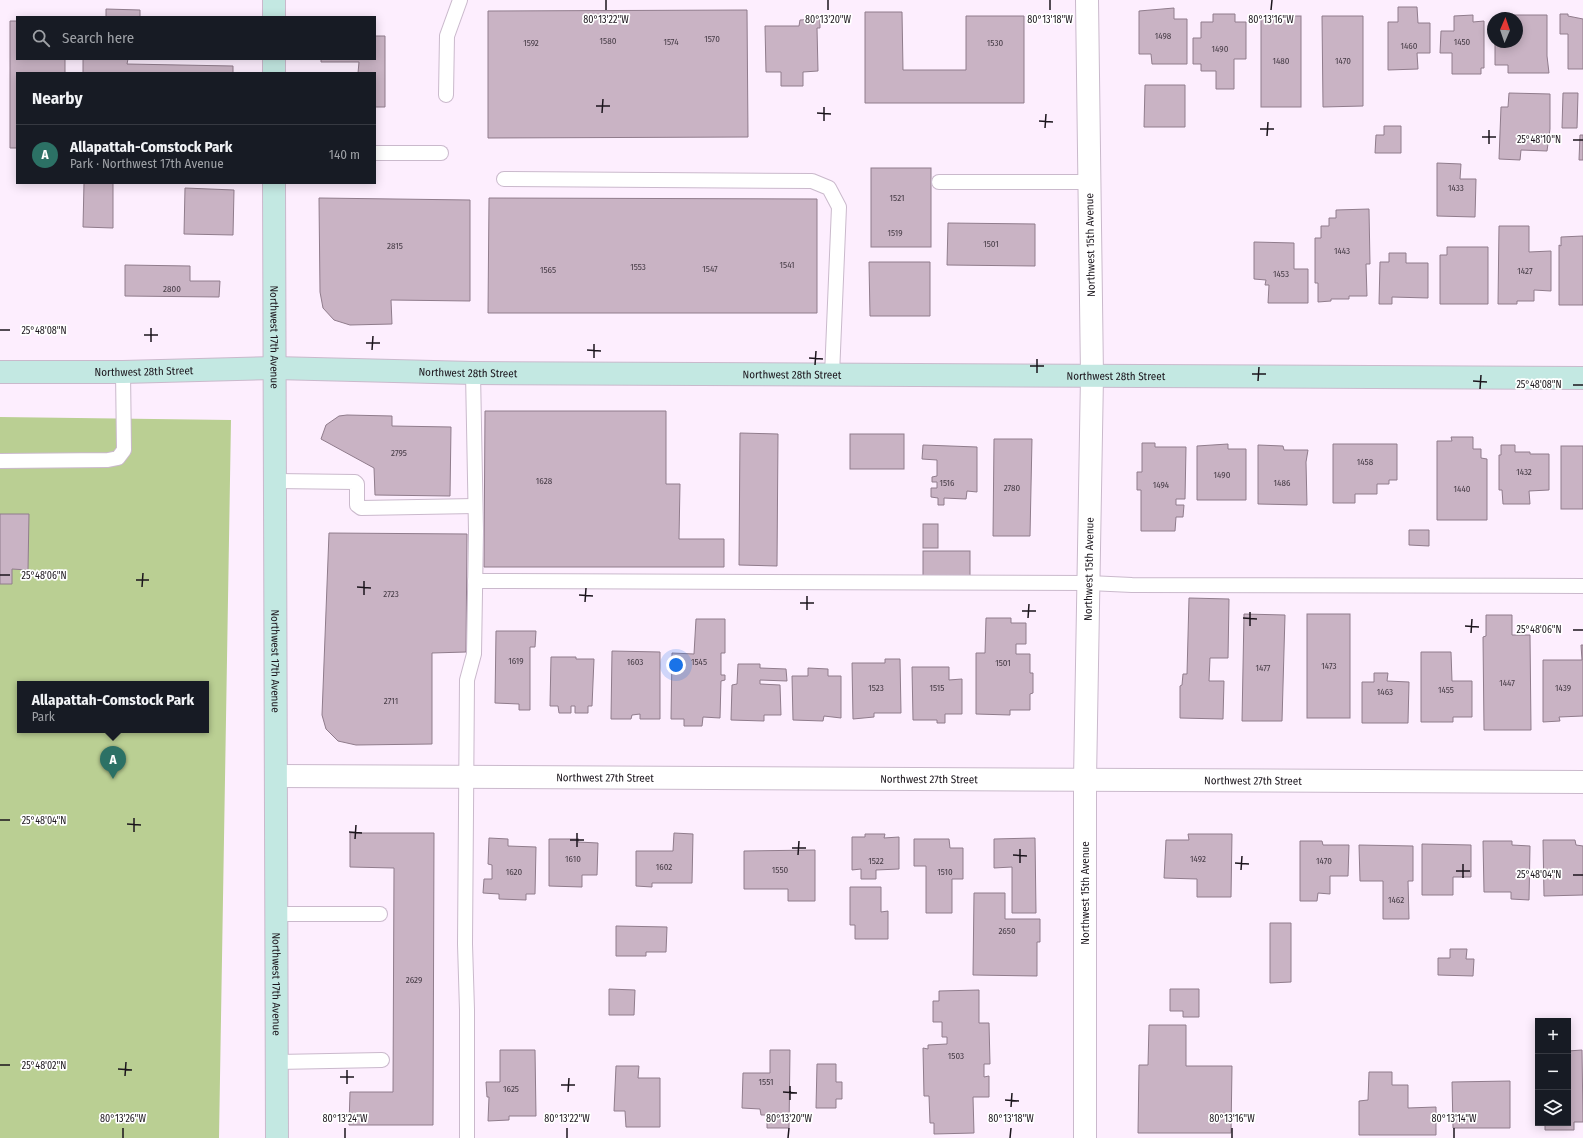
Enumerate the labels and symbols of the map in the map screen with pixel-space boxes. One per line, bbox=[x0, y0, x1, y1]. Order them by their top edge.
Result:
north arrow bbox=[1487, 12, 1523, 48]
text: 80°13'22"W bbox=[583, 14, 629, 26]
text: 80°13'20"W bbox=[805, 14, 852, 26]
text: 80°13'18"W bbox=[1027, 14, 1073, 26]
text: 80°13'16"W bbox=[1248, 14, 1294, 26]
house number: 1498 bbox=[1155, 31, 1172, 41]
house number: 1570 bbox=[704, 34, 720, 44]
house number: 1580 bbox=[600, 36, 617, 46]
house number: 1574 bbox=[663, 37, 679, 47]
house number: 1450 bbox=[1454, 37, 1471, 47]
house number: 1592 bbox=[523, 38, 539, 48]
house number: 1530 bbox=[987, 38, 1003, 48]
house number: 1460 bbox=[1400, 41, 1418, 51]
house number: 1490 bbox=[1212, 44, 1229, 54]
house number: 1480 bbox=[1272, 56, 1290, 66]
house number: 1470 bbox=[1335, 56, 1351, 66]
text: 25°48'10"N bbox=[1517, 134, 1561, 146]
house number: 1433 bbox=[1448, 183, 1464, 193]
house number: 1521 bbox=[890, 193, 904, 203]
street label: Northwest 15th Avenue bbox=[1083, 193, 1098, 297]
house number: 1519 bbox=[887, 228, 903, 238]
house number: 1501 bbox=[983, 239, 999, 249]
house number: 2815 bbox=[387, 241, 403, 251]
house number: 1443 bbox=[1334, 246, 1350, 256]
house number: 1541 bbox=[779, 260, 795, 270]
house number: 1553 bbox=[630, 262, 646, 272]
house number: 1547 bbox=[702, 264, 718, 274]
house number: 1565 bbox=[540, 265, 556, 275]
house number: 1427 bbox=[1517, 266, 1533, 276]
house number: 1453 bbox=[1273, 269, 1289, 279]
house number: 2800 bbox=[163, 284, 181, 294]
street label: Northwest 17th Avenue bbox=[267, 285, 281, 389]
text: 25°48'08"N bbox=[21, 325, 67, 337]
street label: Northwest 28th Street bbox=[95, 364, 194, 379]
street label: Northwest 28th Street bbox=[418, 366, 518, 380]
street label: Northwest 28th Street bbox=[742, 368, 842, 382]
street label: Northwest 28th Street bbox=[1066, 370, 1166, 383]
text: 25°48'08"N bbox=[1516, 379, 1562, 391]
house number: 2795 bbox=[391, 448, 407, 458]
house number: 1458 bbox=[1357, 457, 1374, 467]
house number: 1432 bbox=[1516, 467, 1532, 477]
house number: 1490 bbox=[1214, 470, 1231, 480]
house number: 1628 bbox=[536, 476, 553, 486]
house number: 1516 bbox=[939, 478, 955, 488]
house number: 1486 bbox=[1274, 478, 1291, 488]
house number: 1494 bbox=[1153, 480, 1170, 490]
house number: 2780 bbox=[1004, 483, 1021, 493]
house number: 1440 bbox=[1454, 484, 1471, 494]
street label: Northwest 15th Avenue bbox=[1082, 517, 1097, 621]
text: 25°48'06"N bbox=[21, 570, 67, 582]
house number: 2723 bbox=[383, 589, 399, 599]
street label: Northwest 17th Avenue bbox=[268, 609, 282, 713]
text: 25°48'06"N bbox=[1516, 624, 1562, 636]
your location bbox=[666, 655, 686, 675]
house number: 1619 bbox=[508, 656, 524, 666]
house number: 1603 bbox=[627, 657, 643, 667]
house number: 1545 bbox=[691, 657, 707, 667]
house number: 1501 bbox=[995, 658, 1011, 668]
house number: 1473 bbox=[1321, 661, 1337, 671]
house number: 1477 bbox=[1255, 663, 1271, 673]
house number: 1447 bbox=[1499, 678, 1515, 688]
house number: 1523 bbox=[868, 683, 884, 693]
house number: 1515 bbox=[930, 683, 944, 693]
house number: 1439 bbox=[1555, 683, 1571, 693]
house number: 1455 bbox=[1438, 685, 1454, 695]
house number: 1463 bbox=[1377, 687, 1393, 697]
house number: 2711 bbox=[384, 696, 398, 706]
pin: A bbox=[100, 746, 126, 779]
street label: Northwest 27th Street bbox=[556, 771, 654, 785]
street label: Northwest 27th Street bbox=[880, 773, 978, 786]
street label: Northwest 27th Street bbox=[1204, 774, 1302, 788]
text: 25°48'04"N bbox=[22, 815, 66, 827]
street label: Northwest 15th Avenue bbox=[1079, 841, 1092, 945]
house number: 1610 bbox=[565, 854, 581, 864]
house number: 1492 bbox=[1190, 854, 1206, 864]
house number: 1522 bbox=[868, 856, 884, 866]
house number: 1470 bbox=[1316, 856, 1332, 866]
house number: 1602 bbox=[656, 862, 672, 872]
house number: 1550 bbox=[772, 865, 789, 875]
house number: 1620 bbox=[506, 867, 523, 877]
house number: 1510 bbox=[937, 867, 953, 877]
text: 25°48'04"N bbox=[1517, 869, 1561, 881]
house number: 1462 bbox=[1388, 895, 1404, 905]
house number: 2650 bbox=[998, 926, 1016, 936]
street label: Northwest 17th Avenue bbox=[269, 932, 283, 1036]
house number: 2629 bbox=[406, 975, 422, 985]
house number: 1503 bbox=[948, 1051, 964, 1061]
text: 25°48'02"N bbox=[22, 1060, 66, 1072]
house number: 1551 bbox=[759, 1077, 773, 1087]
house number: 1625 bbox=[503, 1084, 519, 1094]
text: 80°13'26"W bbox=[100, 1113, 146, 1125]
text: 80°13'24"W bbox=[322, 1113, 368, 1125]
text: 80°13'22"W bbox=[544, 1113, 590, 1125]
text: 80°13'20"W bbox=[766, 1113, 813, 1125]
text: 80°13'18"W bbox=[988, 1113, 1034, 1125]
text: 80°13'16"W bbox=[1209, 1113, 1255, 1125]
text: 80°13'14"W bbox=[1432, 1113, 1477, 1125]

